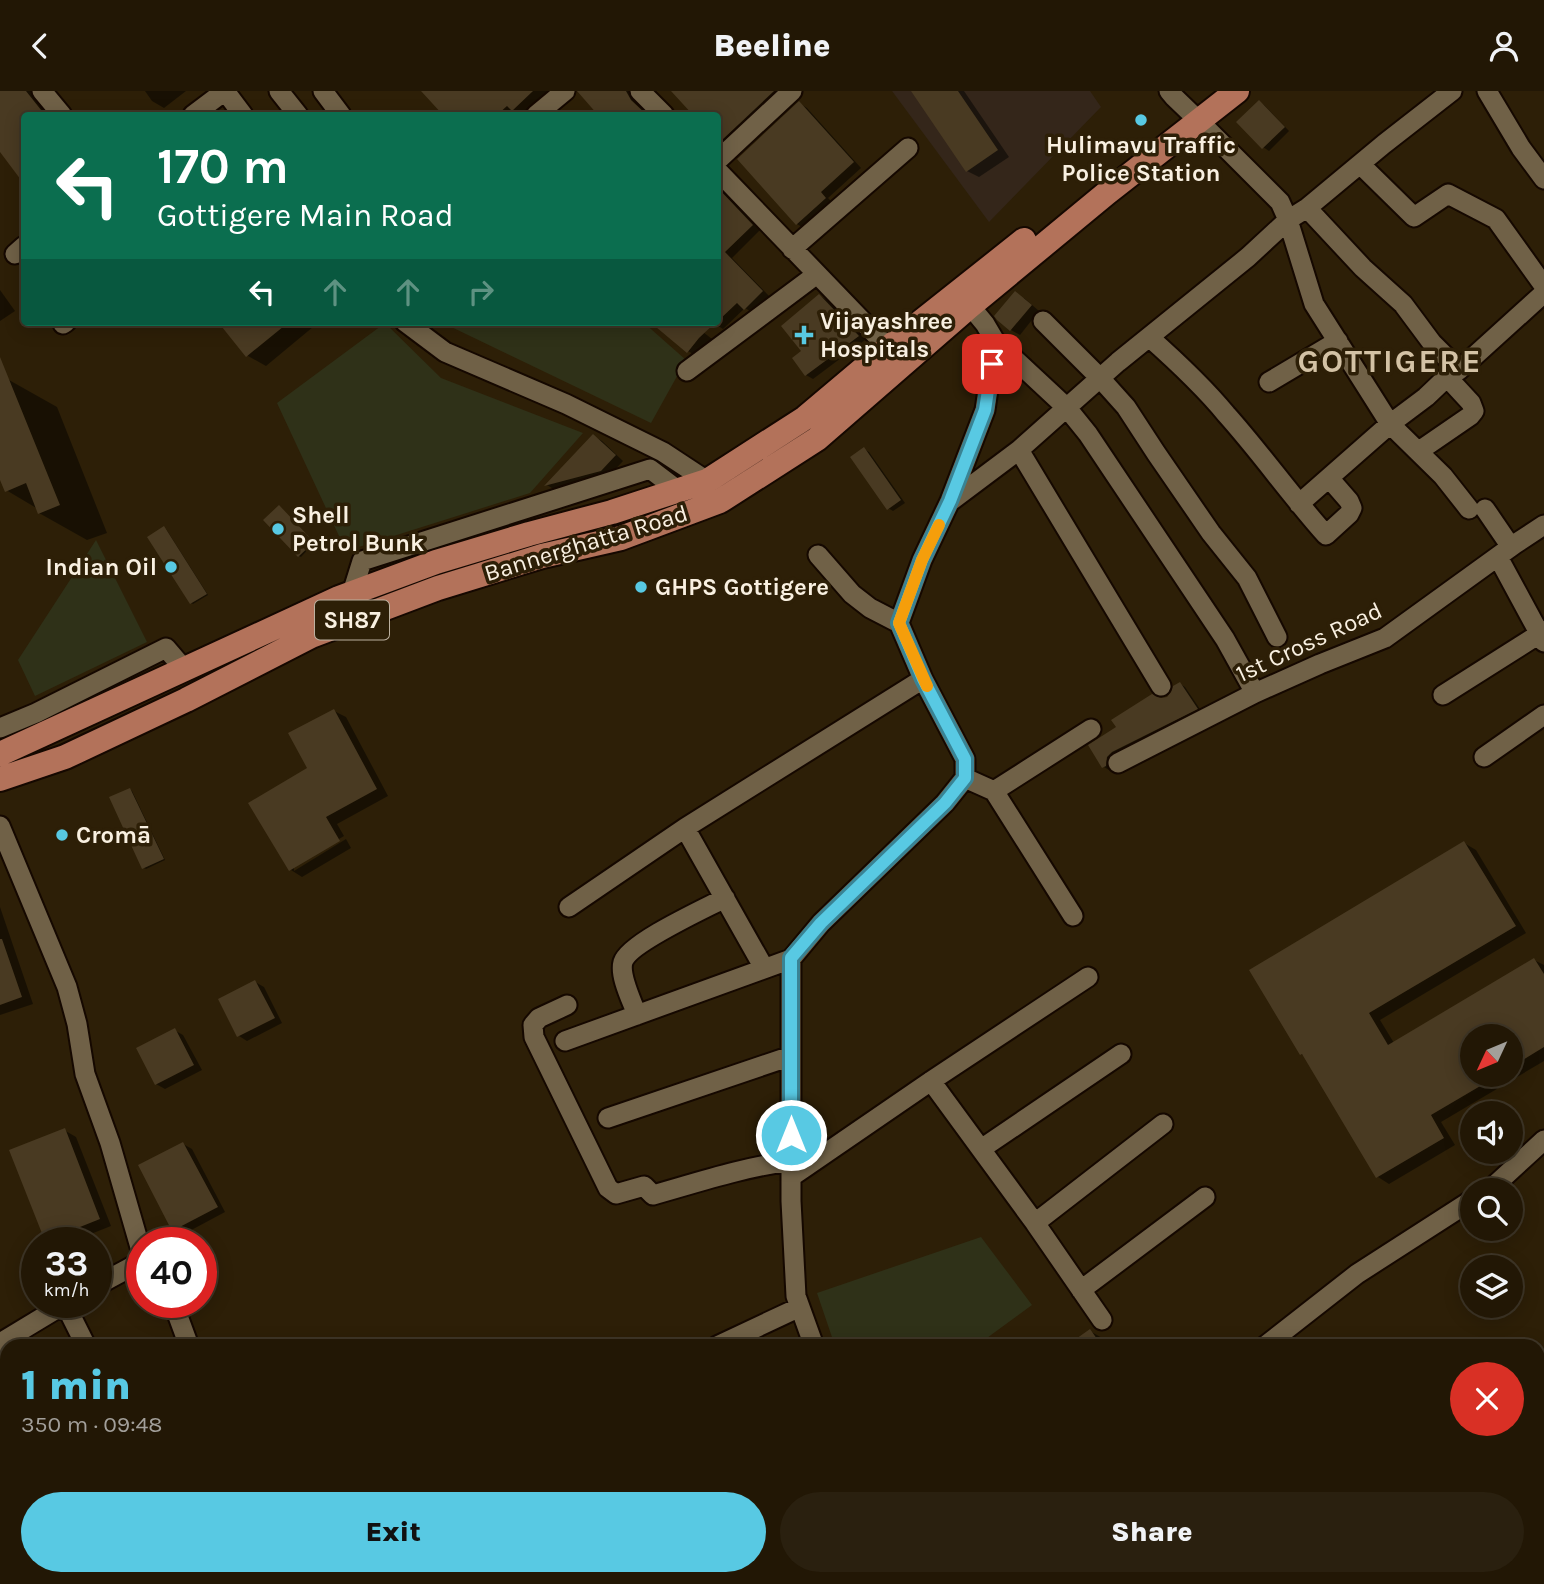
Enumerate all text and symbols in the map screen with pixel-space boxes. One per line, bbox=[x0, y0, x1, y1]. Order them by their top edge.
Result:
icon: back bbox=[21, 27, 59, 65]
text: Beeline bbox=[714, 27, 830, 64]
icon: person bbox=[1485, 27, 1523, 65]
marker: Hulimavu Traffic Police Station bbox=[1133, 112, 1149, 128]
place label: Hulimavu Traffic Police Station bbox=[1046, 131, 1236, 187]
text: 170 m bbox=[157, 138, 289, 195]
icon: left bbox=[42, 140, 133, 231]
text: Gottigere Main Road bbox=[157, 197, 454, 234]
icon: left bbox=[243, 273, 281, 311]
icon: ahead bbox=[316, 273, 354, 311]
icon: ahead bbox=[389, 273, 427, 311]
icon: right bbox=[462, 273, 500, 311]
place label: Vijayashree Hospitals bbox=[820, 307, 953, 363]
marker: Vijayashree Hospitals bbox=[794, 325, 814, 345]
pin bbox=[962, 334, 1022, 394]
district label: GOTTIGERE bbox=[1297, 343, 1483, 380]
icon: arrive bbox=[973, 345, 1011, 383]
street label: Bannerghatta Road bbox=[481, 499, 691, 587]
place label: Shell Petrol Bunk bbox=[292, 501, 424, 557]
marker: Shell Petrol Bunk bbox=[270, 521, 286, 537]
place label: Indian Oil bbox=[46, 553, 157, 581]
marker: Indian Oil bbox=[163, 559, 179, 575]
place label: GHPS Gottigere bbox=[655, 573, 829, 601]
marker: GHPS Gottigere bbox=[633, 579, 649, 595]
street label: 1st Cross Road bbox=[1232, 596, 1386, 688]
road number: SH87 bbox=[315, 600, 389, 639]
place label: Cromā bbox=[76, 821, 151, 849]
marker: Cromā bbox=[54, 827, 70, 843]
north arrow bbox=[1460, 1024, 1522, 1087]
map controls bbox=[1460, 1024, 1523, 1318]
position arrow bbox=[754, 1098, 828, 1172]
button: sound bbox=[1460, 1101, 1523, 1164]
button: search bbox=[1460, 1178, 1523, 1241]
speed limit sign: 40 bbox=[126, 1227, 217, 1318]
text: 33 bbox=[45, 1243, 88, 1284]
button: layers bbox=[1460, 1255, 1523, 1318]
text: km/h bbox=[44, 1279, 89, 1301]
text: 1 min bbox=[21, 1360, 131, 1410]
button: close bbox=[1450, 1362, 1524, 1436]
text: 350 m · 09:48 bbox=[21, 1411, 163, 1438]
button: Exit bbox=[21, 1492, 766, 1572]
button: Share bbox=[780, 1492, 1524, 1572]

